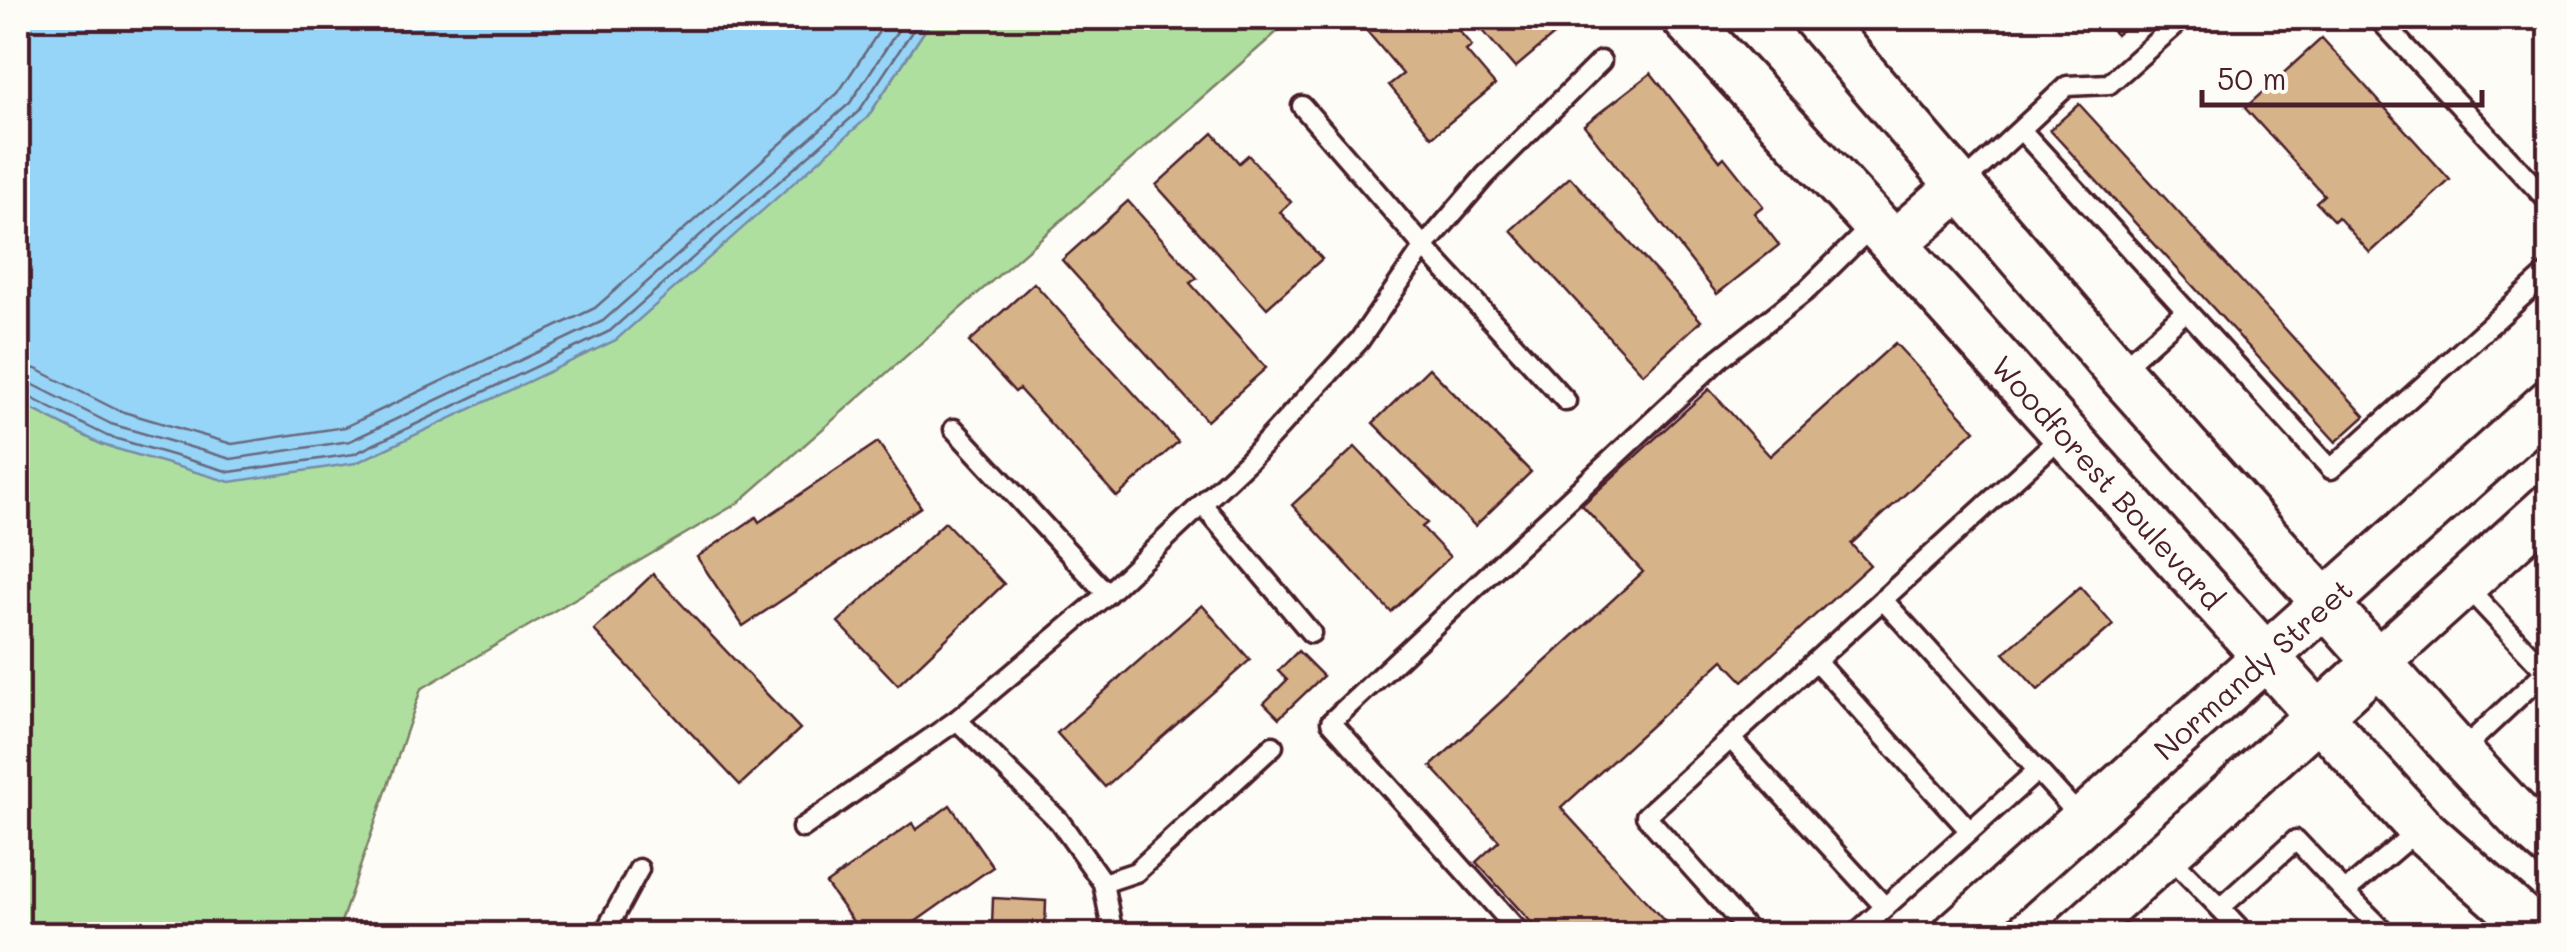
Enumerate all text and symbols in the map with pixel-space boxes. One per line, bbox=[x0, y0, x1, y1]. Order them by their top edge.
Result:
scale bar bbox=[2202, 45, 2482, 107]
text: 50 m bbox=[2217, 58, 2287, 98]
street label: Woodforest Boulevard bbox=[1983, 346, 2233, 618]
street label: Normandy Street bbox=[2144, 569, 2360, 768]

